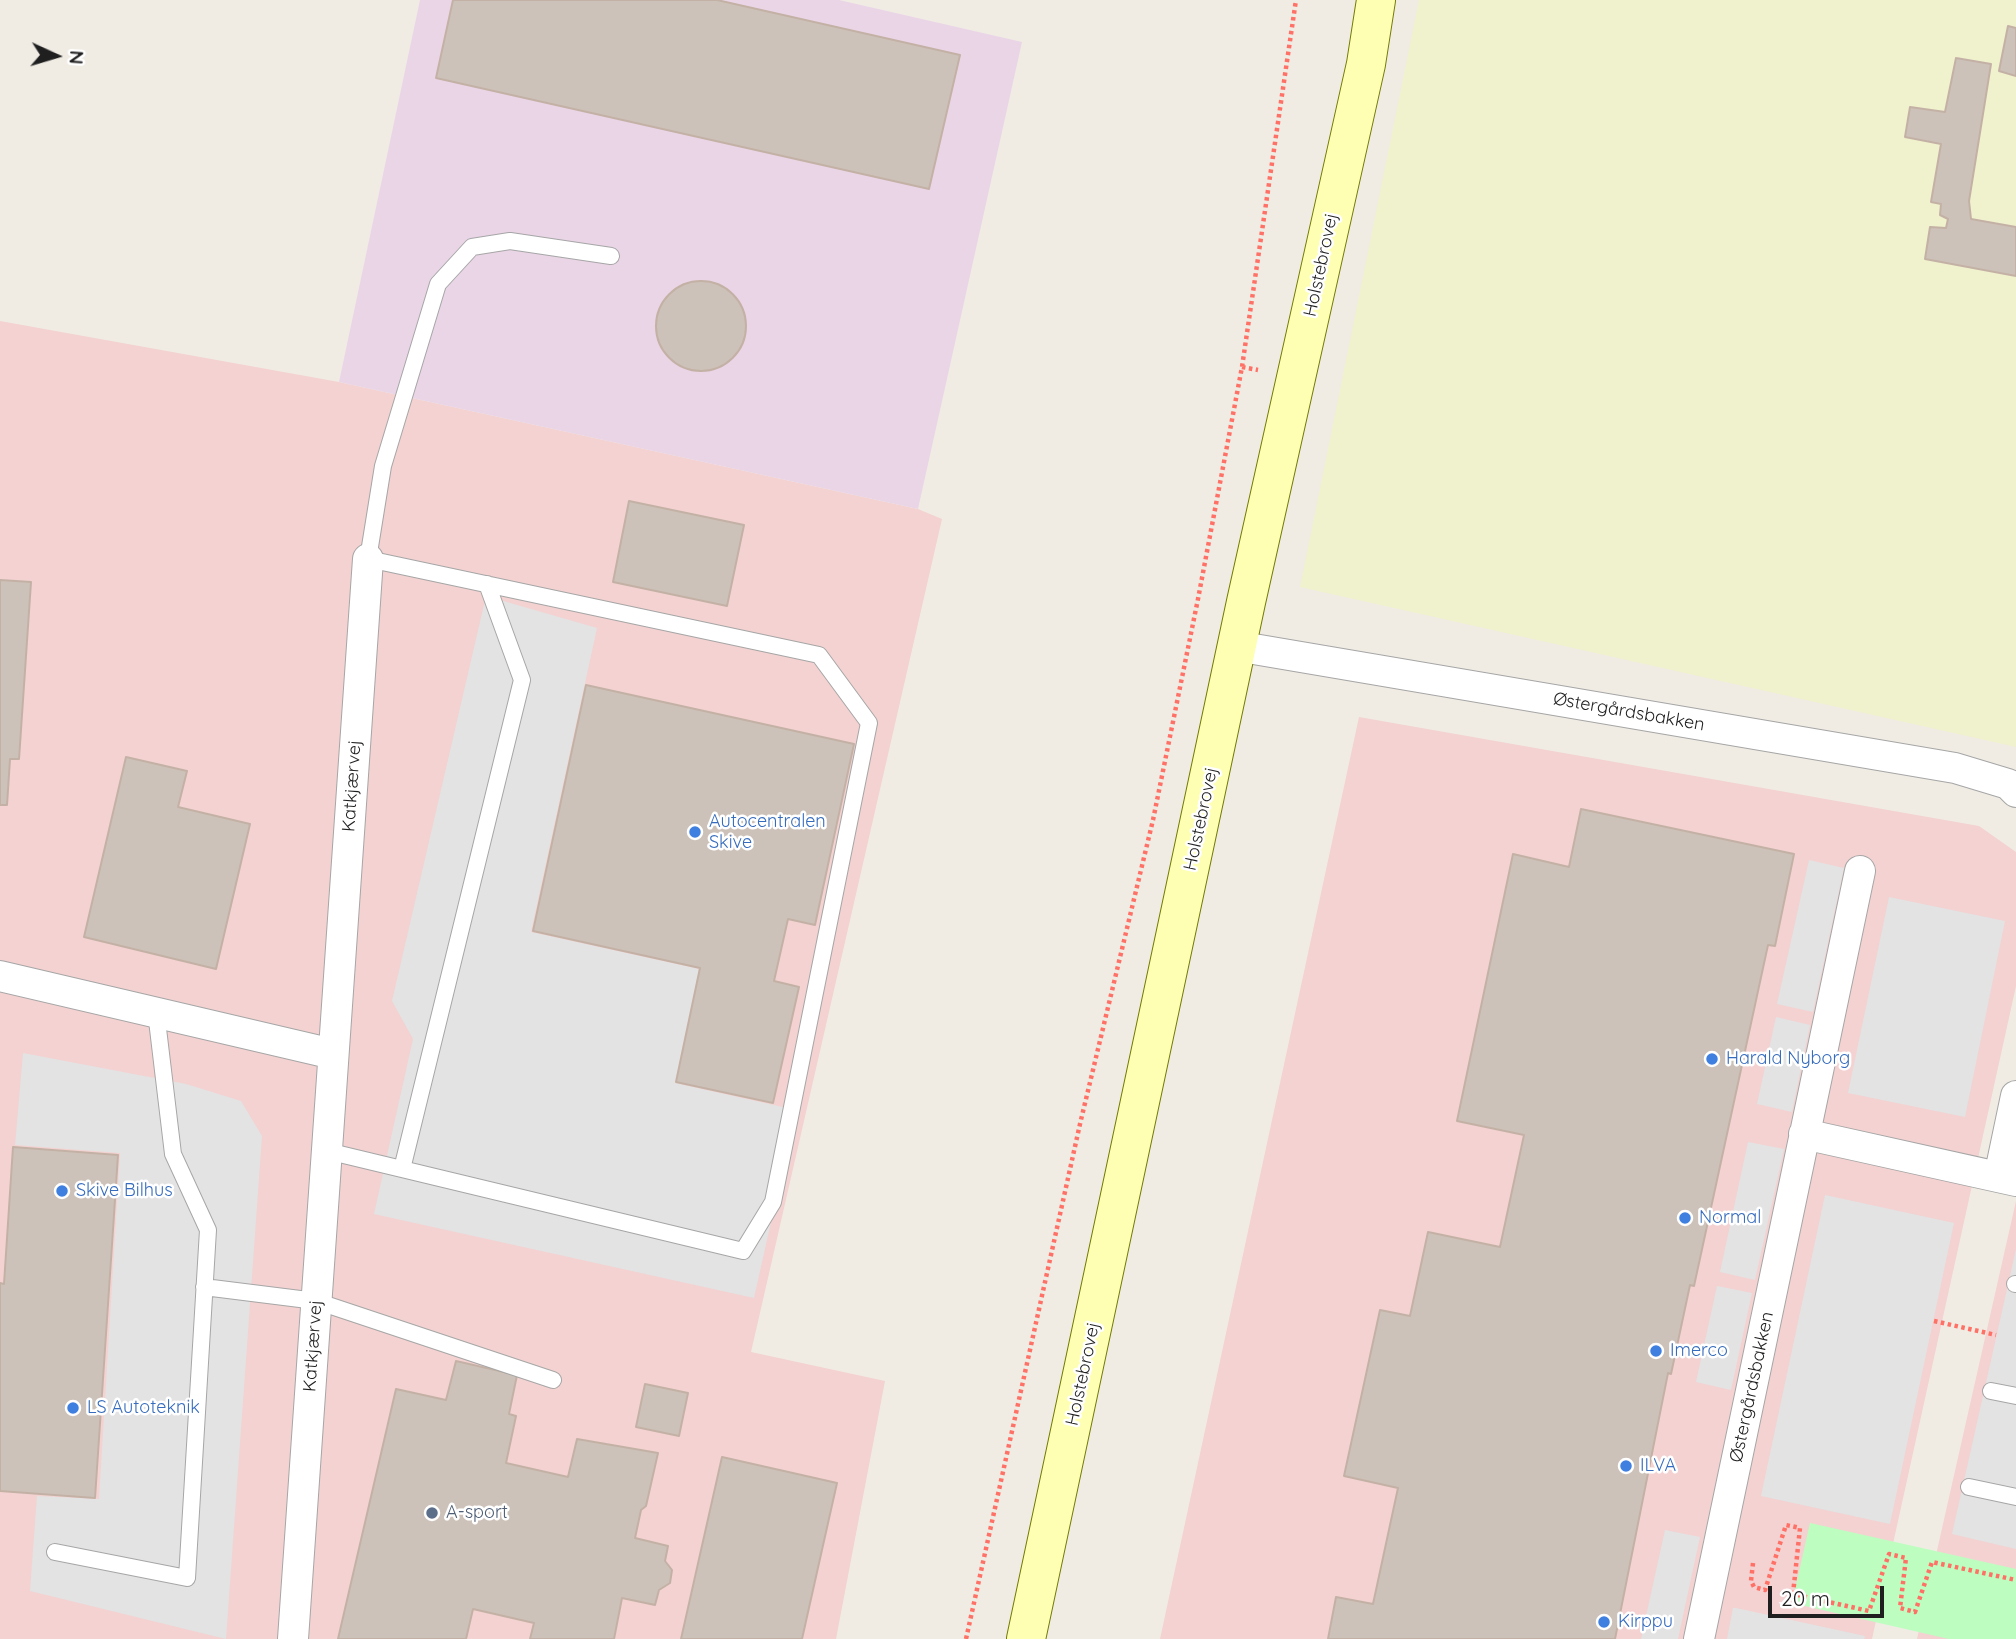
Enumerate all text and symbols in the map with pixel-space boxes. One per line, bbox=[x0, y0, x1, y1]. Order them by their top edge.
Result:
north arrow bbox=[21, 21, 91, 91]
text: N bbox=[64, 50, 89, 65]
street label: Holstebrovej bbox=[1299, 211, 1343, 319]
street label: Østergårdsbakken bbox=[1552, 688, 1706, 736]
street label: Katkjærvej bbox=[338, 739, 366, 833]
street label: Holstebrovej bbox=[1179, 765, 1223, 873]
place label: Autocentralen Skive bbox=[709, 811, 826, 854]
marker: Autocentralen Skive bbox=[687, 824, 703, 840]
place label: Harald Nyborg bbox=[1726, 1048, 1850, 1070]
marker: Harald Nyborg bbox=[1704, 1051, 1720, 1067]
place label: Skive Bilhus bbox=[76, 1180, 173, 1202]
marker: Skive Bilhus bbox=[54, 1183, 70, 1199]
place label: Normal bbox=[1699, 1207, 1761, 1229]
marker: Normal bbox=[1677, 1210, 1693, 1226]
street label: Katkjærvej bbox=[299, 1299, 327, 1393]
street label: Østergårdsbakken bbox=[1725, 1310, 1779, 1464]
street label: Holstebrovej bbox=[1061, 1320, 1105, 1428]
place label: Imerco bbox=[1670, 1340, 1728, 1362]
marker: Imerco bbox=[1648, 1343, 1664, 1359]
place label: LS Autoteknik bbox=[87, 1397, 200, 1419]
marker: LS Autoteknik bbox=[65, 1400, 81, 1416]
place label: ILVA bbox=[1640, 1455, 1676, 1477]
marker: ILVA bbox=[1618, 1458, 1634, 1474]
place label: A-sport bbox=[446, 1502, 508, 1524]
marker: A-sport bbox=[424, 1505, 440, 1521]
scale bar bbox=[1771, 1572, 1886, 1616]
text: 20 m bbox=[1781, 1585, 1830, 1611]
place label: Kirppu bbox=[1618, 1611, 1673, 1633]
marker: Kirppu bbox=[1596, 1614, 1612, 1630]

